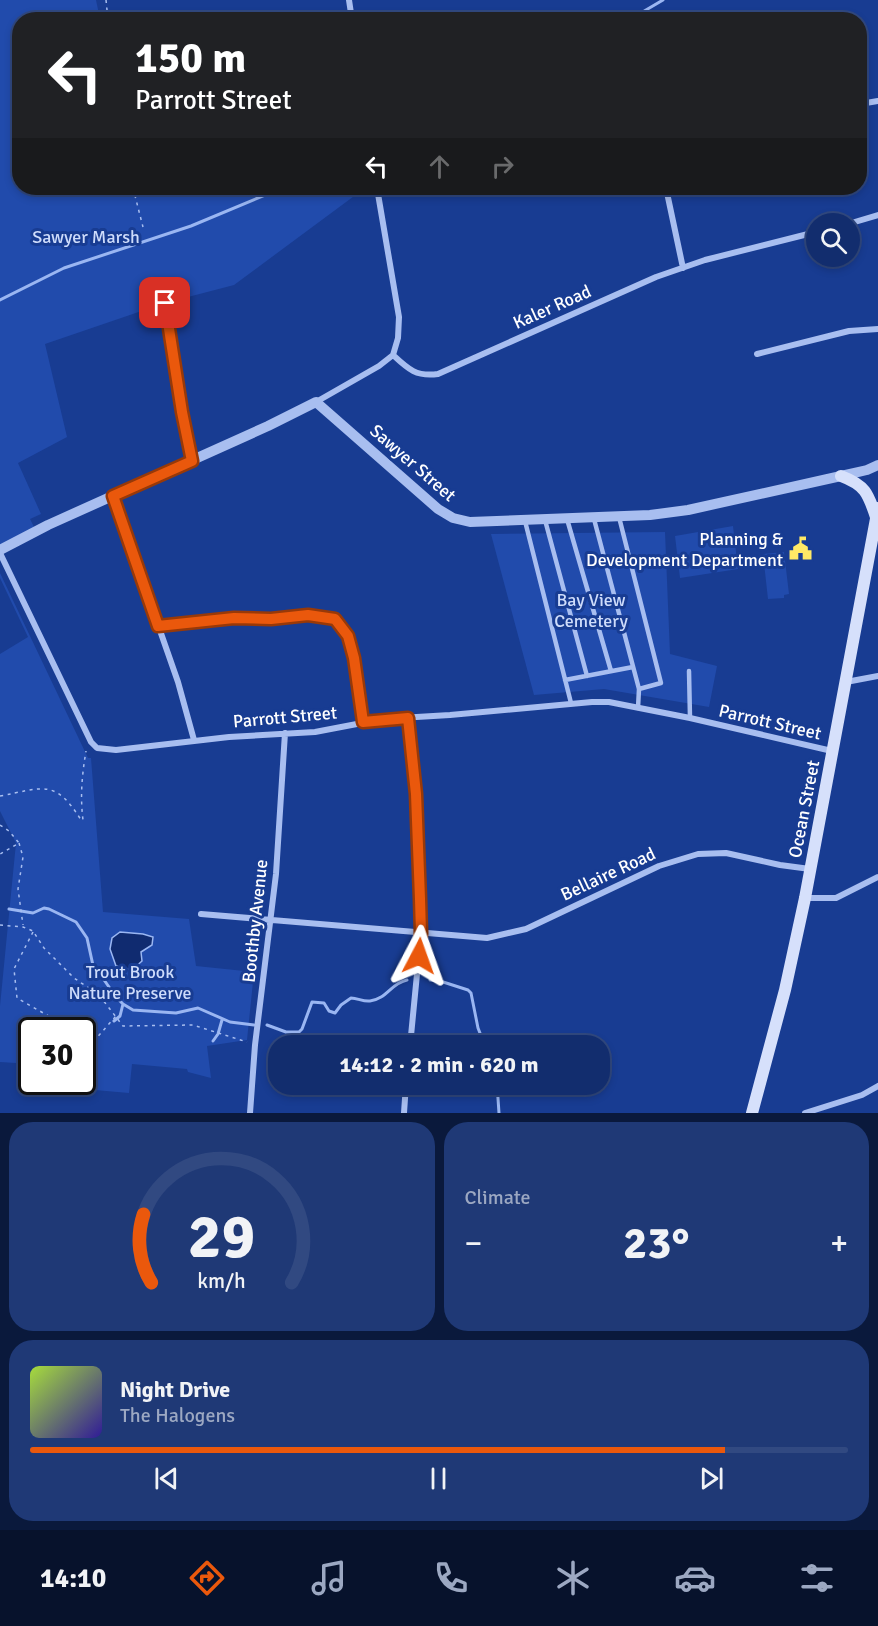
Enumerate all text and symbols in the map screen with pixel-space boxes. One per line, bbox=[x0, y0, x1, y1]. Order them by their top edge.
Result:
text: 150 m bbox=[135, 33, 246, 84]
icon: left bbox=[36, 36, 114, 114]
text: Parrott Street bbox=[135, 84, 292, 117]
icon: left bbox=[360, 150, 393, 183]
icon: ahead bbox=[423, 150, 456, 183]
icon: right bbox=[486, 150, 519, 183]
map controls bbox=[806, 213, 860, 267]
button: search bbox=[806, 213, 860, 267]
park label: Sawyer Marsh bbox=[32, 226, 140, 248]
pin bbox=[139, 277, 190, 328]
street label: Kaler Road bbox=[510, 280, 594, 334]
icon: arrive bbox=[148, 286, 181, 319]
street label: Sawyer Street bbox=[366, 420, 460, 506]
place label: Planning & Development Department bbox=[586, 528, 783, 571]
public building icon: Planning & Development Department bbox=[788, 536, 814, 562]
park label: Bay View Cemetery bbox=[554, 589, 628, 632]
street label: Parrott Street bbox=[717, 700, 823, 744]
street label: Parrott Street bbox=[232, 701, 338, 733]
street label: Ocean Street bbox=[784, 758, 824, 860]
street label: Bellaire Road bbox=[557, 842, 659, 906]
street label: Boothby Avenue bbox=[238, 858, 272, 984]
position arrow bbox=[387, 924, 451, 988]
park label: Trout Brook Nature Preserve bbox=[69, 961, 191, 1004]
speed limit sign: 30 bbox=[18, 1017, 96, 1095]
text: 14:12 · 2 min · 620 m bbox=[339, 1051, 539, 1078]
text: Climate bbox=[465, 1185, 530, 1210]
text: 29 bbox=[188, 1198, 255, 1275]
text: 23° bbox=[623, 1216, 690, 1271]
text: − bbox=[465, 1223, 482, 1264]
text: + bbox=[830, 1223, 848, 1264]
text: km/h bbox=[197, 1269, 246, 1295]
text: Night Drive bbox=[120, 1376, 230, 1403]
text: The Halogens bbox=[120, 1403, 235, 1428]
icon: previous bbox=[150, 1462, 183, 1495]
icon: pause bbox=[422, 1462, 455, 1495]
icon: next bbox=[695, 1462, 728, 1495]
icon: directions bbox=[186, 1557, 228, 1599]
icon: music bbox=[308, 1557, 350, 1599]
icon: phone bbox=[430, 1557, 472, 1599]
icon: climate bbox=[552, 1557, 594, 1599]
icon: car bbox=[674, 1557, 716, 1599]
icon: filters bbox=[796, 1557, 838, 1599]
text: 14:10 bbox=[40, 1562, 106, 1595]

